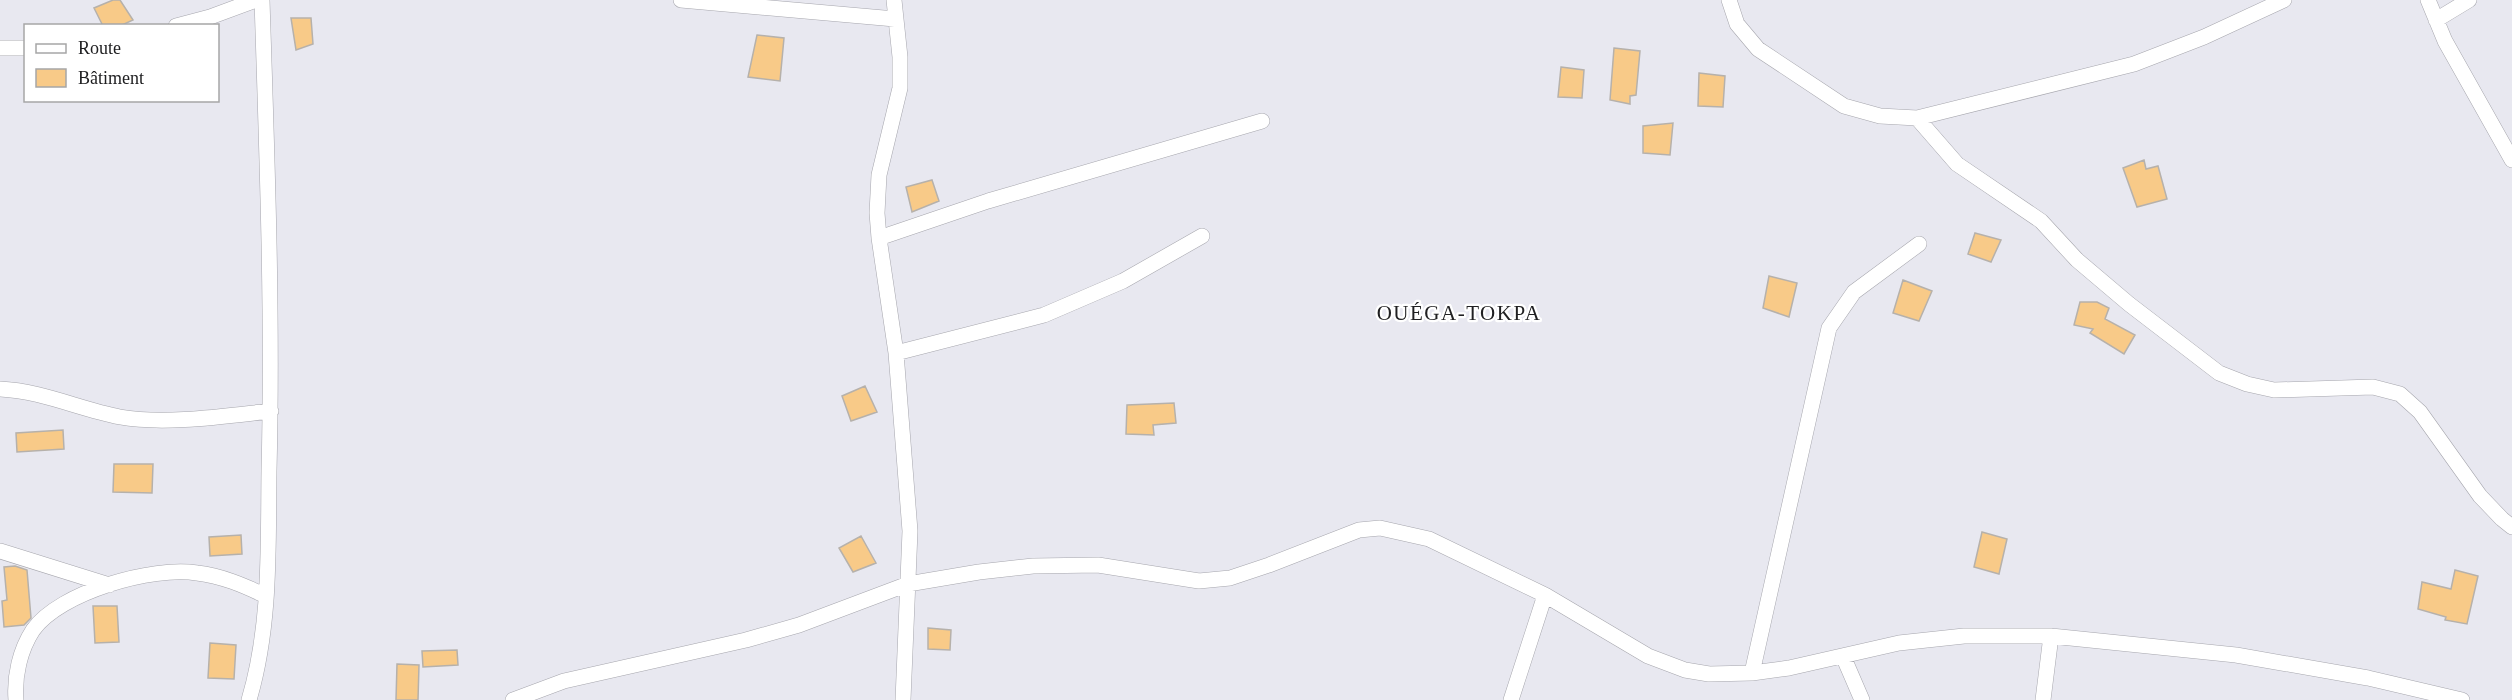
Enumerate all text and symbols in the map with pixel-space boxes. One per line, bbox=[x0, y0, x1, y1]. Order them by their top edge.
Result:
legend bbox=[24, 24, 219, 102]
text: Route bbox=[78, 38, 121, 58]
text: Bâtiment bbox=[78, 68, 144, 88]
district label: OUÉGA-TOKPA bbox=[1377, 301, 1541, 325]

